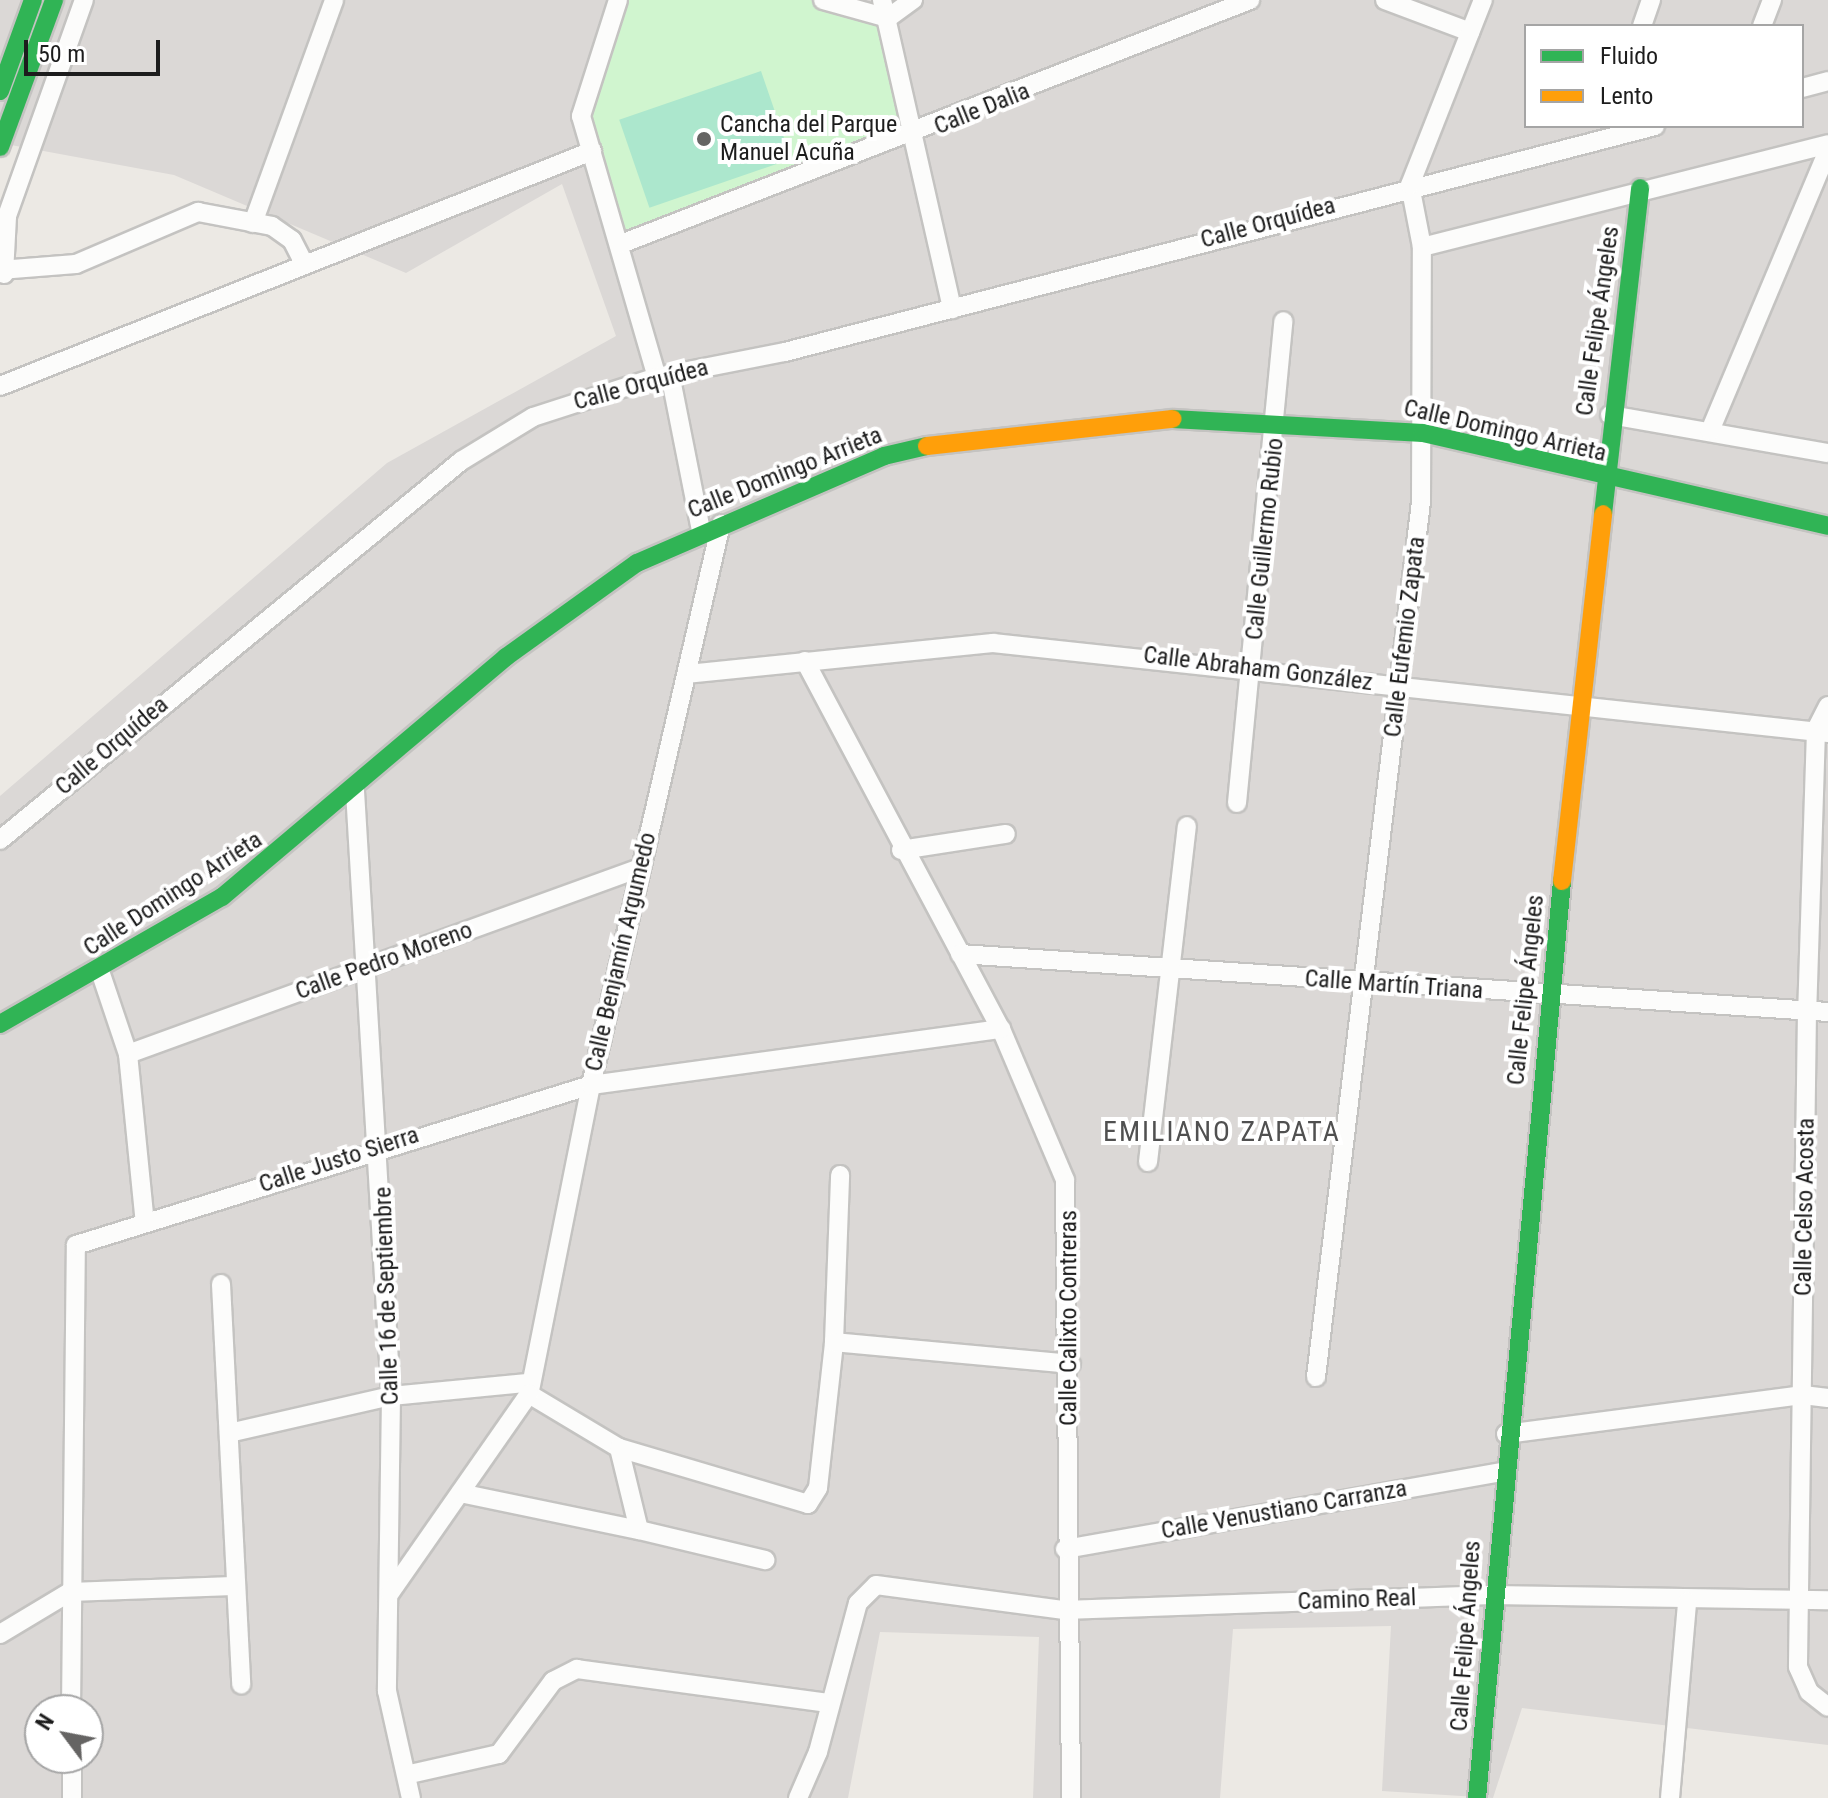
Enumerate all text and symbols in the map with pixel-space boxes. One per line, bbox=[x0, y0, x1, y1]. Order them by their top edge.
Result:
scale bar bbox=[28, 24, 164, 74]
legend bbox=[1524, 24, 1804, 128]
text: 50 m bbox=[38, 40, 85, 68]
text: Fluido bbox=[1600, 42, 1658, 70]
street label: Calle Dalia bbox=[930, 77, 1034, 141]
text: Lento bbox=[1600, 82, 1653, 110]
place label: Cancha del Parque Manuel Acuña bbox=[720, 111, 897, 167]
marker: Cancha del Parque Manuel Acuña bbox=[695, 130, 713, 148]
street label: Calle Orquídea bbox=[1197, 191, 1339, 255]
street label: Calle Felipe Ángeles bbox=[1570, 224, 1626, 418]
street label: Calle Orquídea bbox=[570, 353, 712, 417]
street label: Calle Domingo Arrieta bbox=[1401, 394, 1609, 468]
street label: Calle Domingo Arrieta bbox=[684, 421, 886, 525]
street label: Calle Guillermo Rubio bbox=[1240, 437, 1290, 641]
street label: Calle Eufemio Zapata bbox=[1378, 535, 1432, 739]
street label: Calle Abraham González bbox=[1142, 641, 1374, 697]
street label: Calle Orquídea bbox=[50, 691, 174, 801]
street label: Calle Domingo Arrieta bbox=[78, 826, 268, 962]
street label: Calle Benjamín Argumedo bbox=[580, 830, 662, 1074]
street label: Calle Felipe Ángeles bbox=[1502, 893, 1550, 1087]
street label: Calle Pedro Moreno bbox=[292, 916, 476, 1006]
street label: Calle Martín Triana bbox=[1304, 964, 1484, 1006]
district label: EMILIANO ZAPATA bbox=[1103, 1115, 1341, 1149]
street label: Calle Celso Acosta bbox=[1789, 1118, 1821, 1296]
street label: Calle Justo Sierra bbox=[255, 1121, 423, 1199]
street label: Calle 16 de Septiembre bbox=[369, 1186, 405, 1406]
street label: Calle Calixto Contreras bbox=[1055, 1210, 1083, 1426]
street label: Calle Venustiano Carranza bbox=[1159, 1474, 1409, 1546]
street label: Calle Felipe Ángeles bbox=[1445, 1540, 1487, 1732]
street label: Camino Real bbox=[1297, 1584, 1417, 1616]
north arrow bbox=[24, 1694, 104, 1774]
text: N bbox=[31, 1710, 59, 1734]

